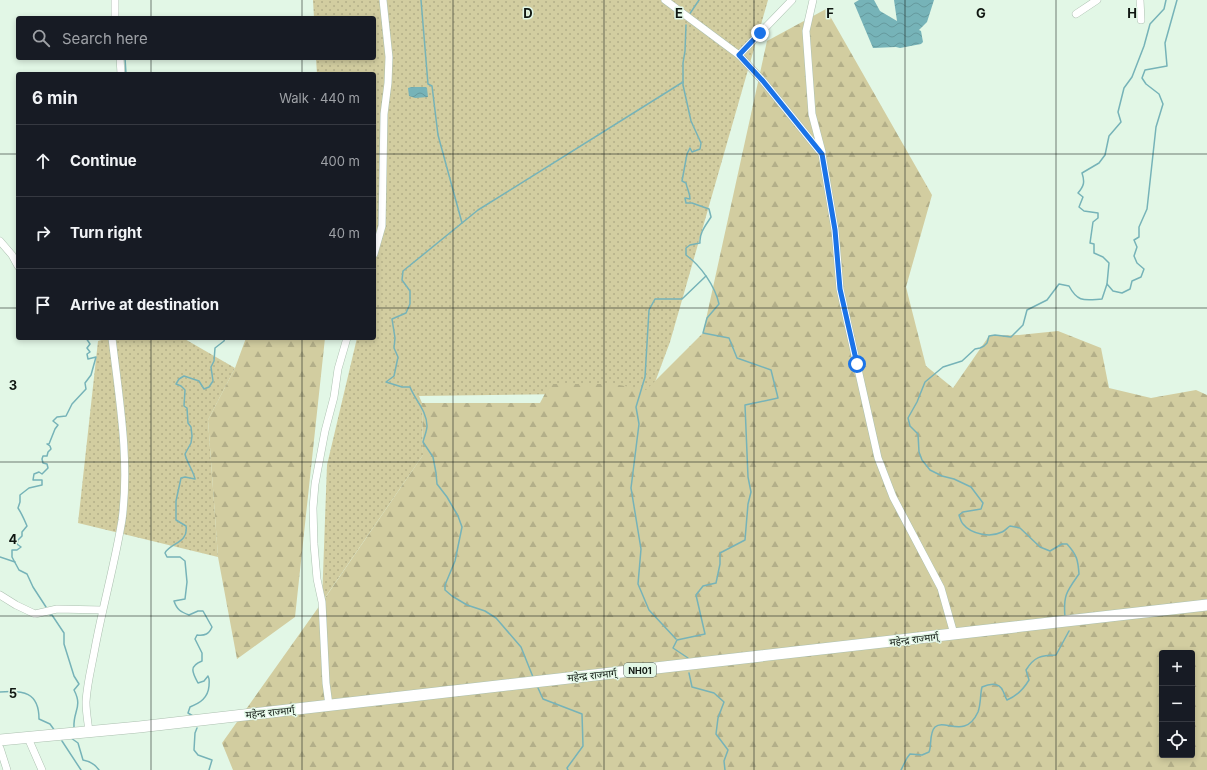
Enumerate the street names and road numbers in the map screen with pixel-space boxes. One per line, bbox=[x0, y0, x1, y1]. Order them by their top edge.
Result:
street label: महेन्द्र राज्मार्ग् bbox=[889, 630, 941, 649]
road number: NH01 bbox=[624, 663, 656, 677]
street label: महेन्द्र राज्मार्ग् bbox=[567, 666, 619, 685]
street label: महेन्द्र राज्मार्ग् bbox=[245, 703, 297, 722]

